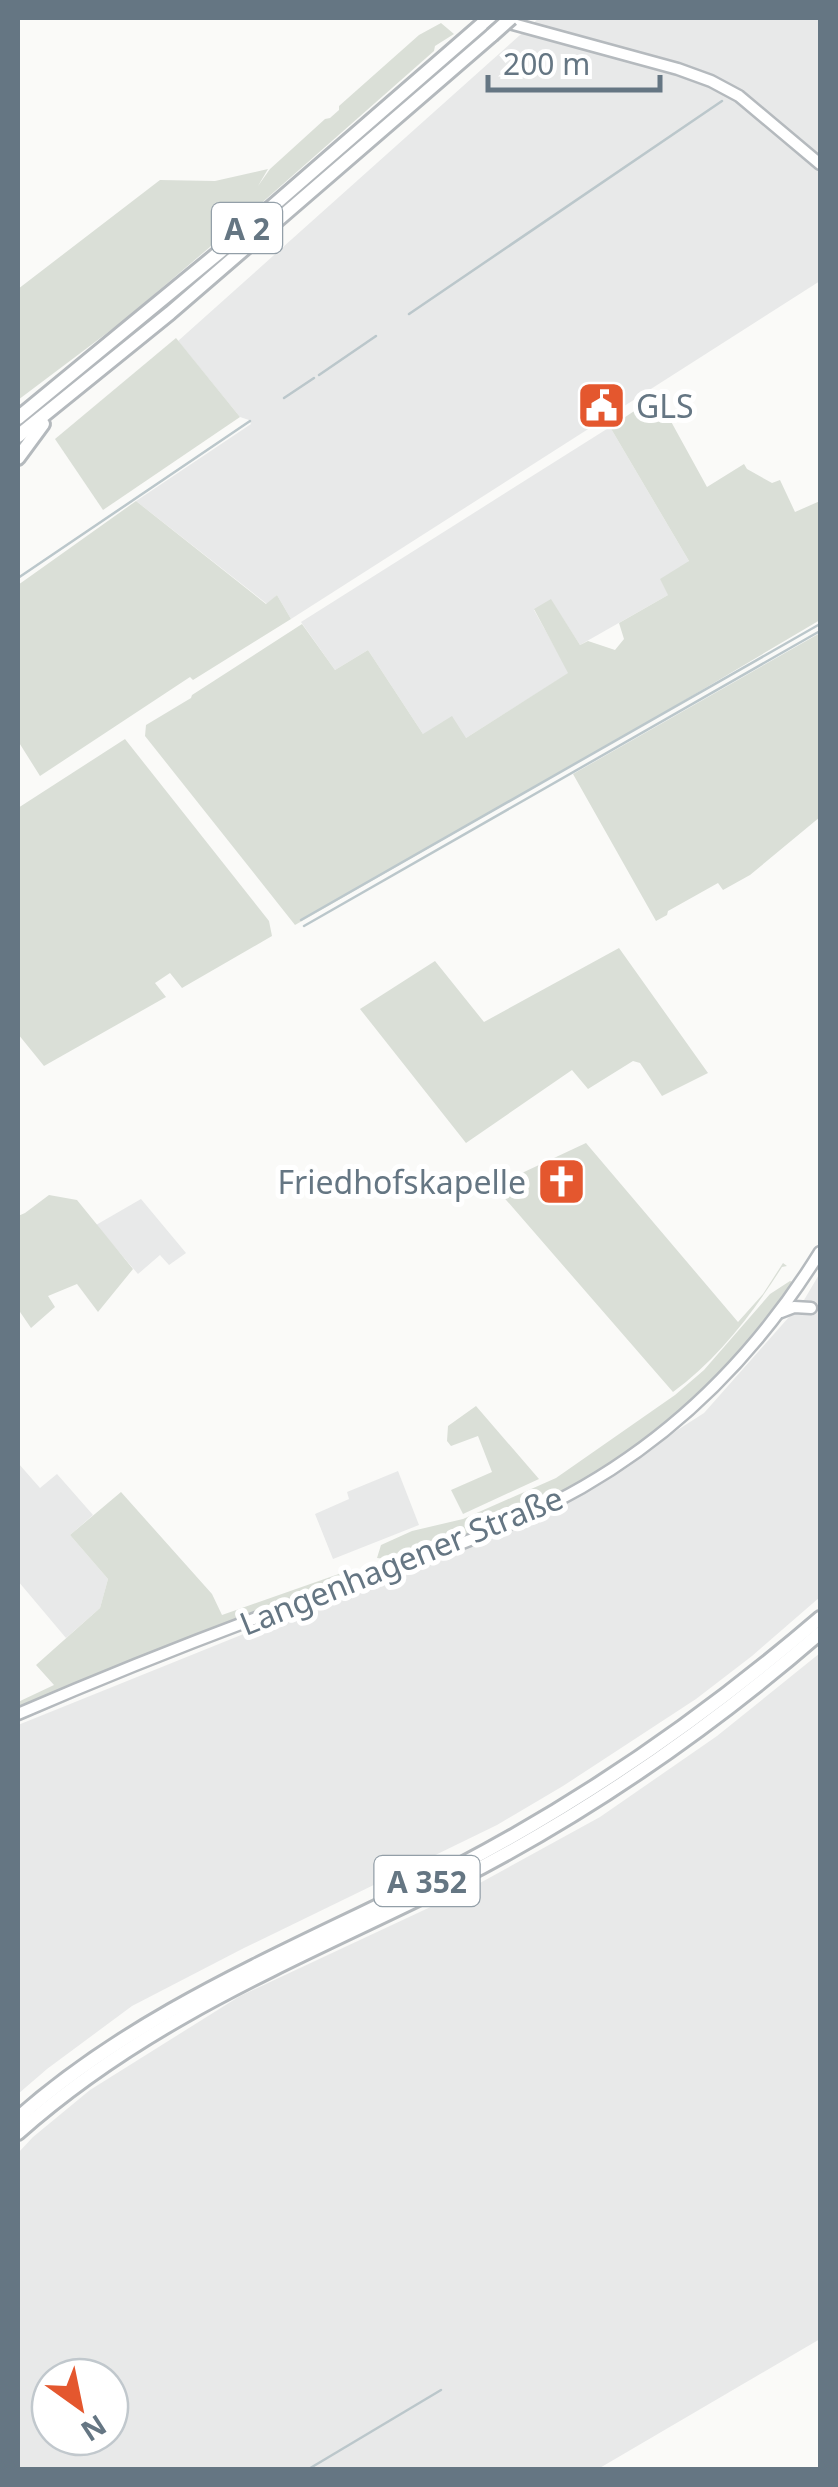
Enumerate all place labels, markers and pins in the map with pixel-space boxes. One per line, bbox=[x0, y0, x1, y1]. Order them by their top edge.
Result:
public building icon: GLS bbox=[575, 379, 627, 431]
place label: GLS bbox=[636, 384, 694, 427]
church icon: Friedhofskapelle bbox=[535, 1155, 587, 1207]
place label: Friedhofskapelle bbox=[277, 1160, 526, 1203]

